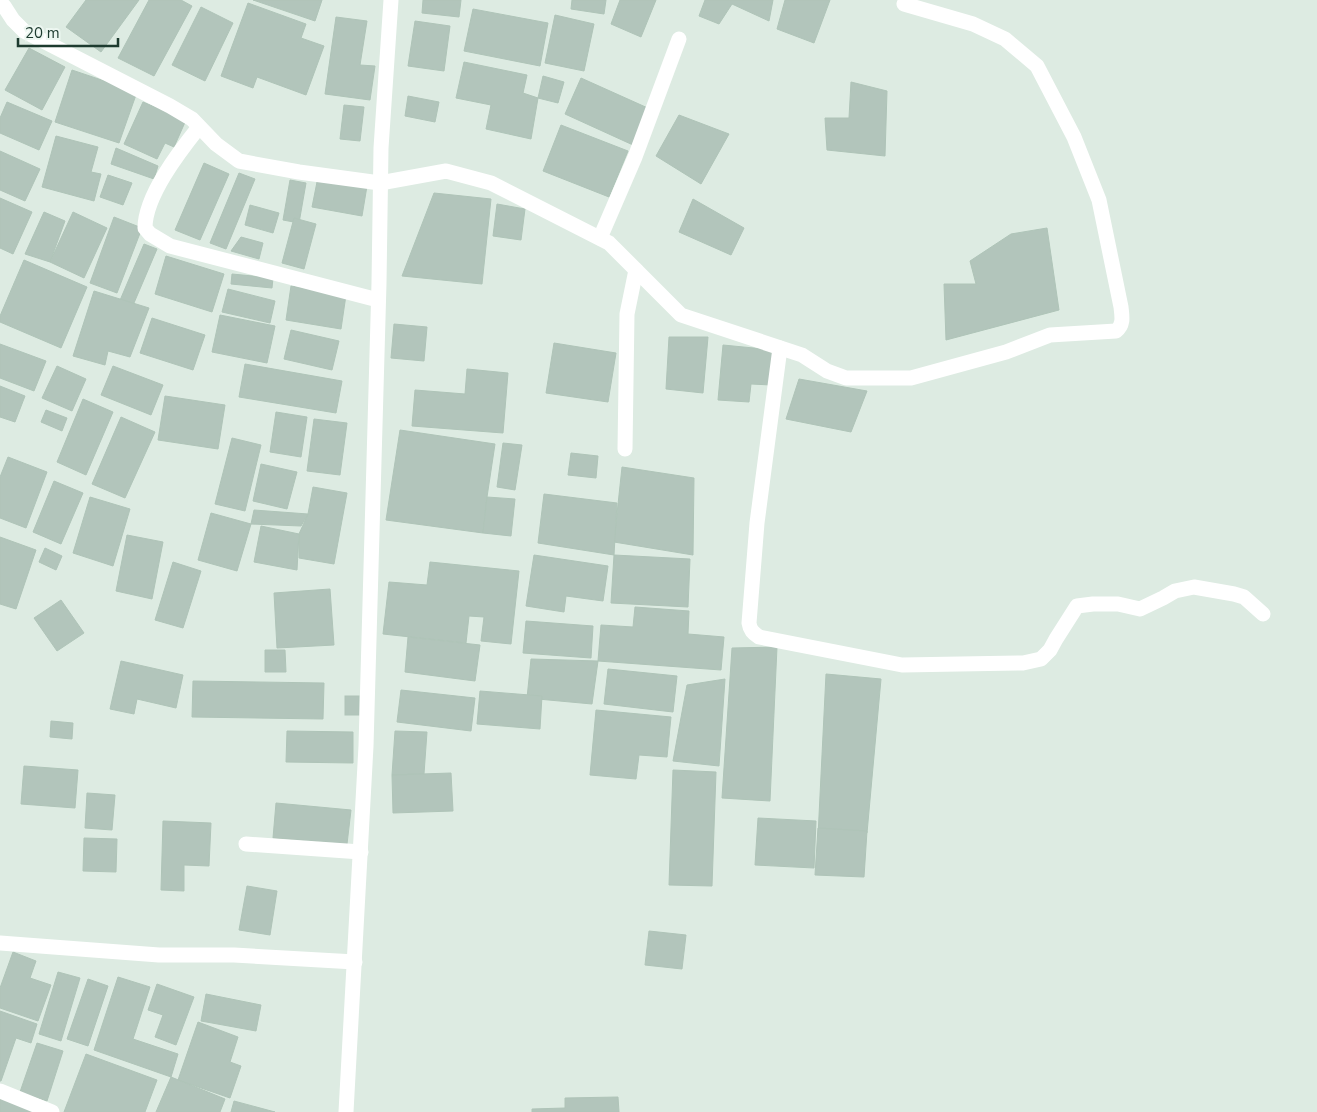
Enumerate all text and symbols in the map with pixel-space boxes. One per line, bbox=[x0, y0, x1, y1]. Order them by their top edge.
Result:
scale bar bbox=[18, 15, 118, 47]
text: 20 m bbox=[25, 23, 60, 43]

